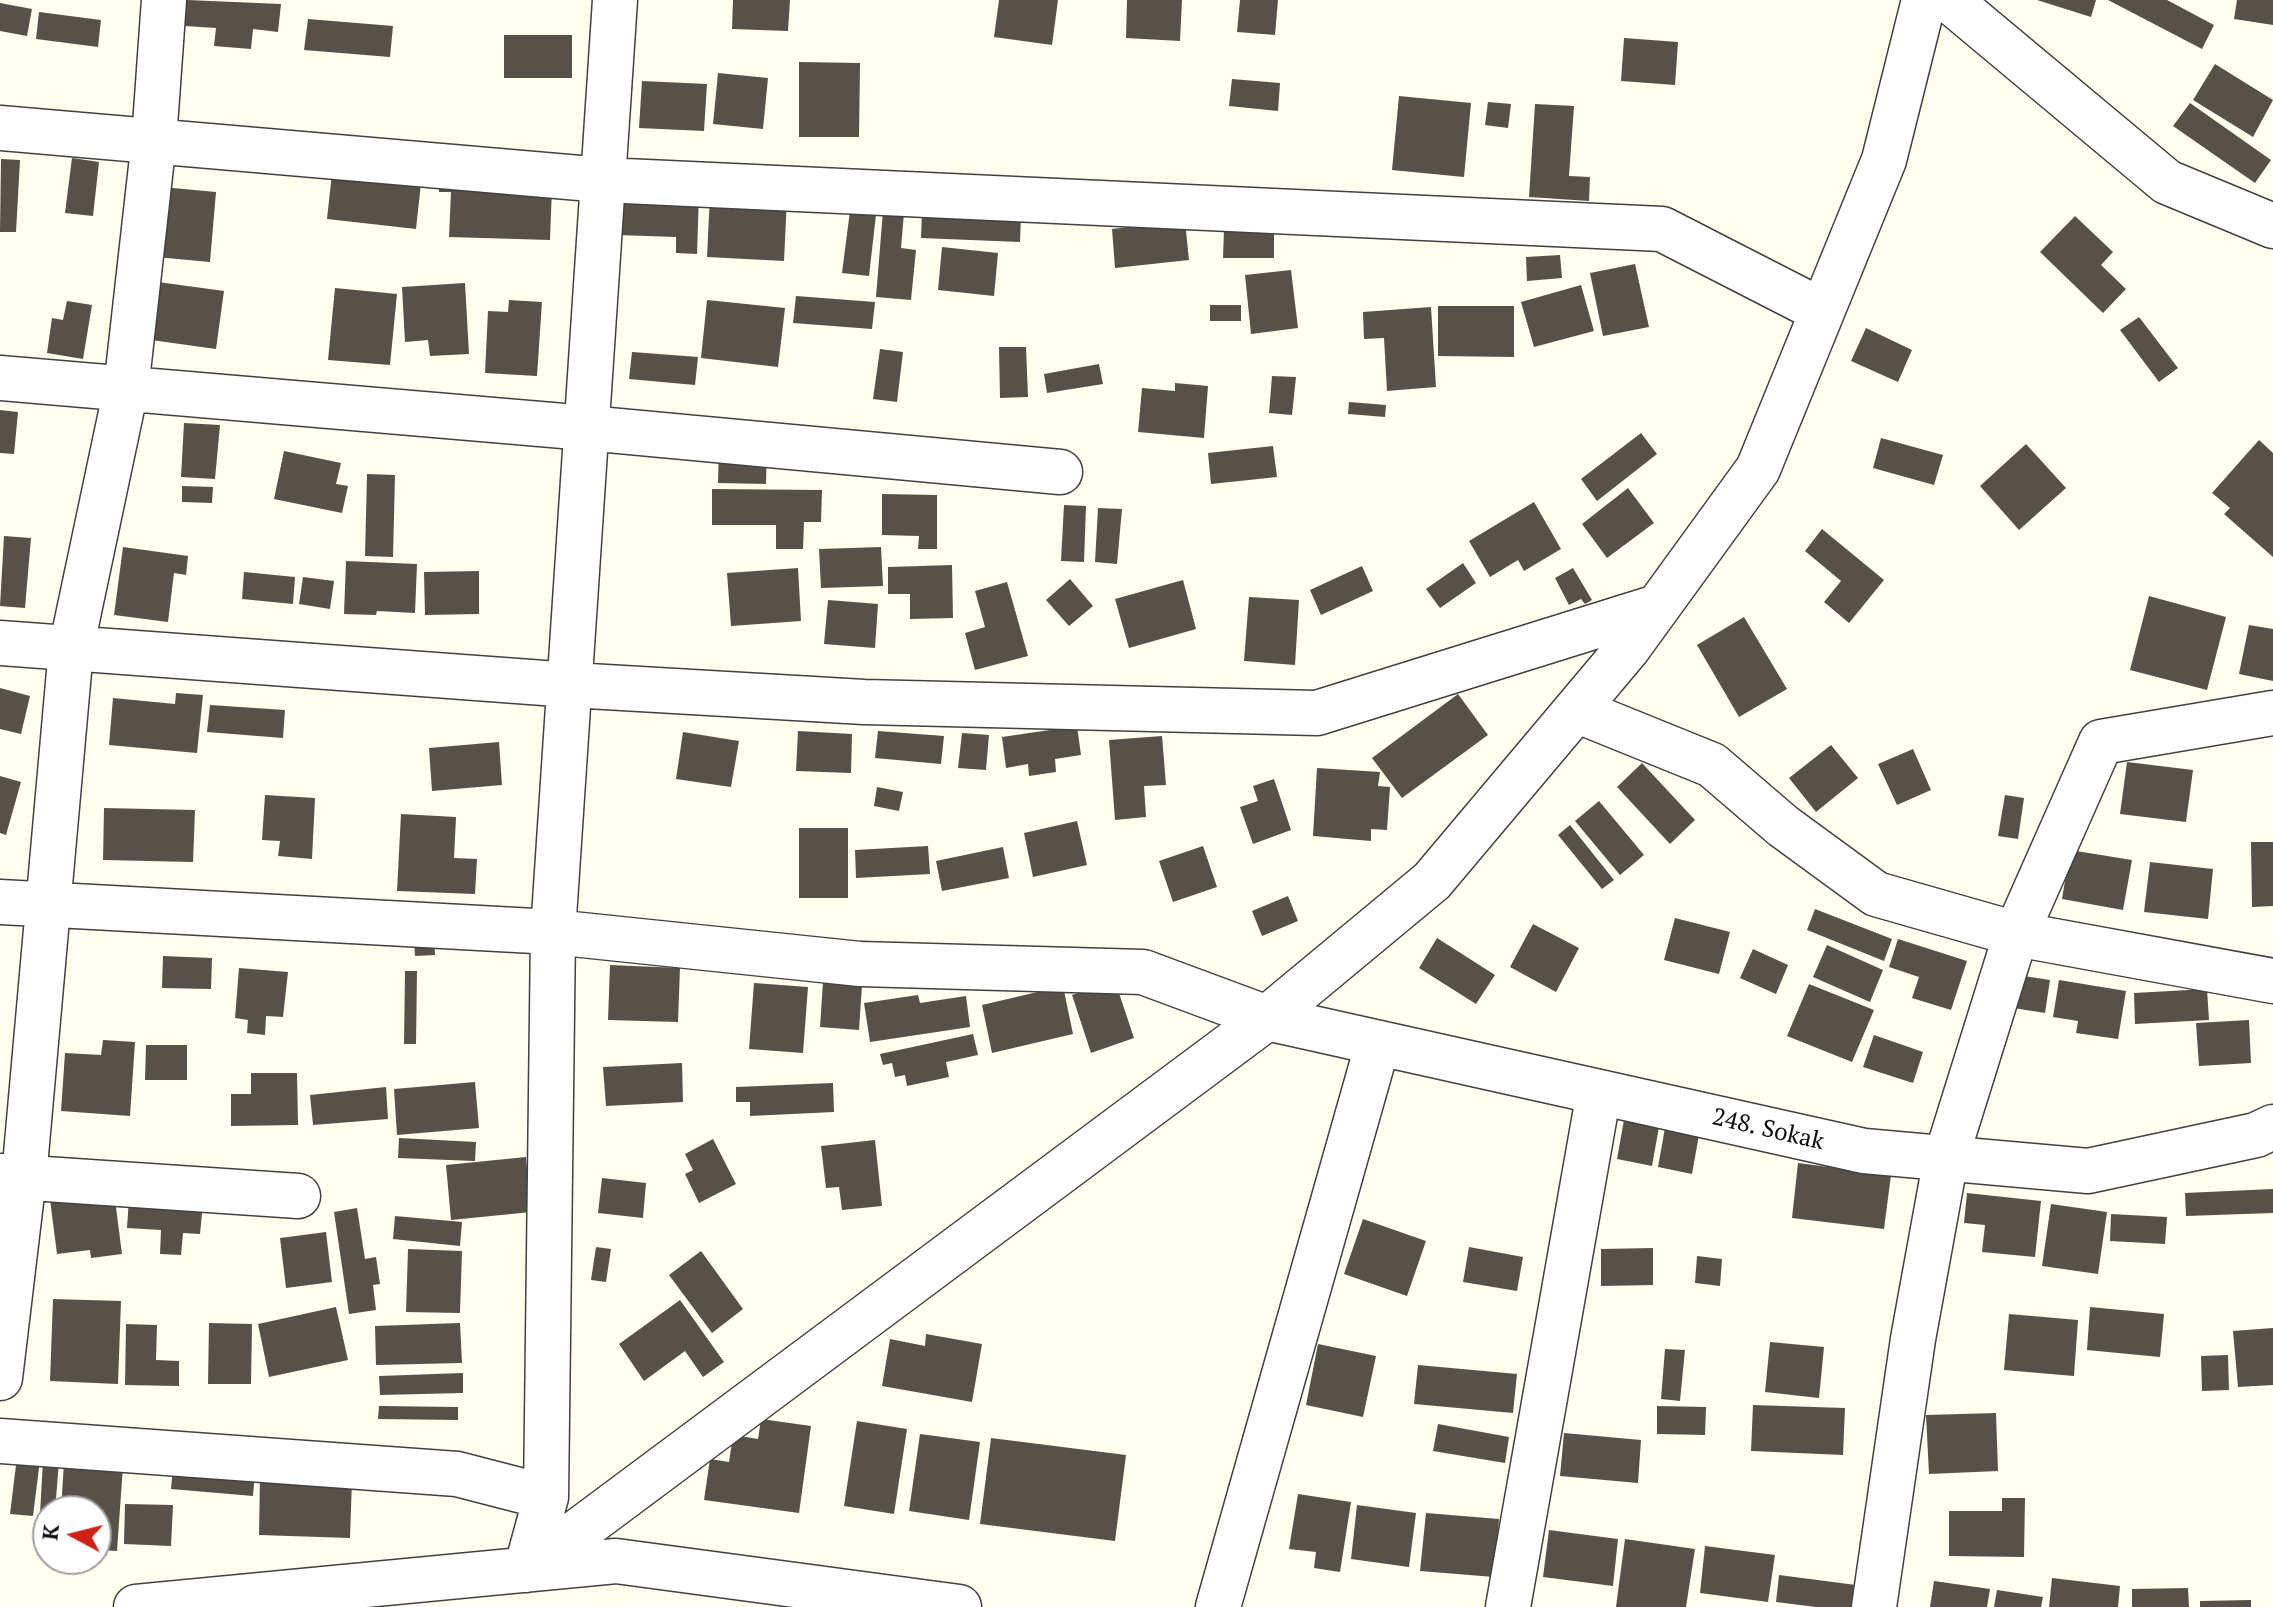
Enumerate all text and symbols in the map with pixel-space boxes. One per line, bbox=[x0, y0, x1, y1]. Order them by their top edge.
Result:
street label: 248. Sokak bbox=[1709, 1103, 1827, 1157]
north arrow bbox=[32, 1495, 112, 1575]
text: K bbox=[34, 1523, 65, 1542]

